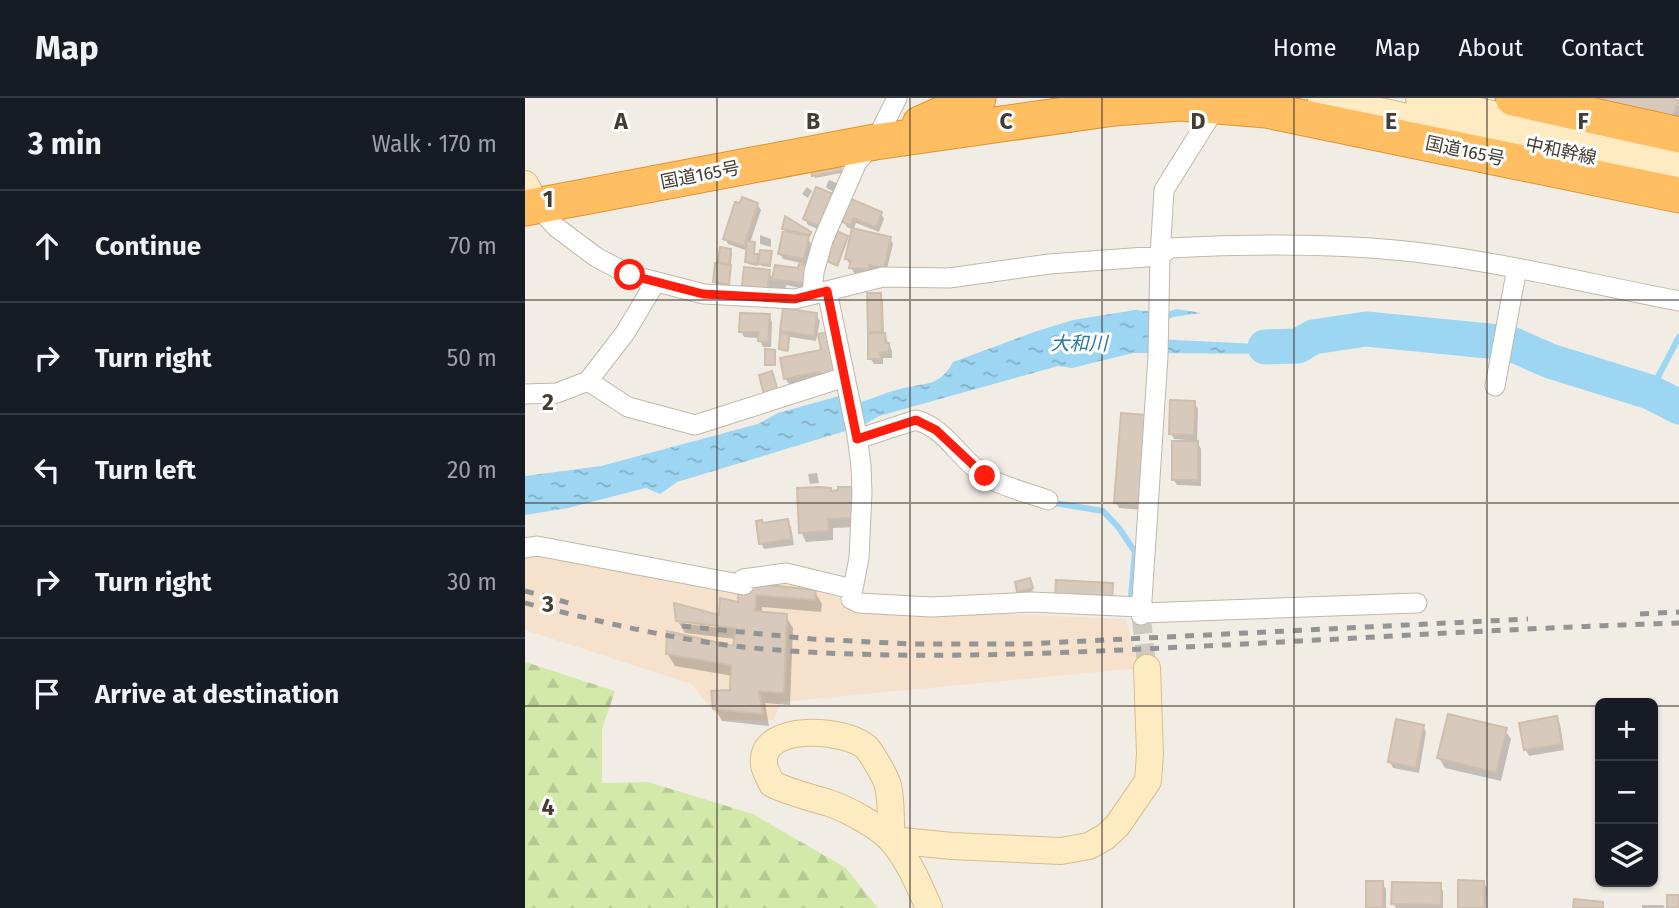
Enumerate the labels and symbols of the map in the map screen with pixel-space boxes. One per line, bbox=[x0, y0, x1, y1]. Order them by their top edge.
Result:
text: A bbox=[613, 107, 628, 135]
text: B bbox=[806, 107, 820, 135]
text: C bbox=[999, 107, 1013, 135]
text: D bbox=[1191, 107, 1206, 135]
text: E bbox=[1385, 107, 1397, 135]
text: F bbox=[1577, 107, 1589, 135]
street label: 国道165号 bbox=[1423, 132, 1507, 170]
street label: 中和幹線 bbox=[1523, 133, 1599, 169]
street label: 国道165号 bbox=[658, 157, 742, 193]
text: 1 bbox=[543, 185, 553, 213]
route start bbox=[614, 259, 645, 290]
water label: 大和川 bbox=[1050, 332, 1109, 355]
text: 2 bbox=[542, 388, 554, 416]
route end bbox=[969, 460, 1000, 491]
text: 3 bbox=[541, 590, 554, 618]
text: 4 bbox=[542, 793, 555, 821]

